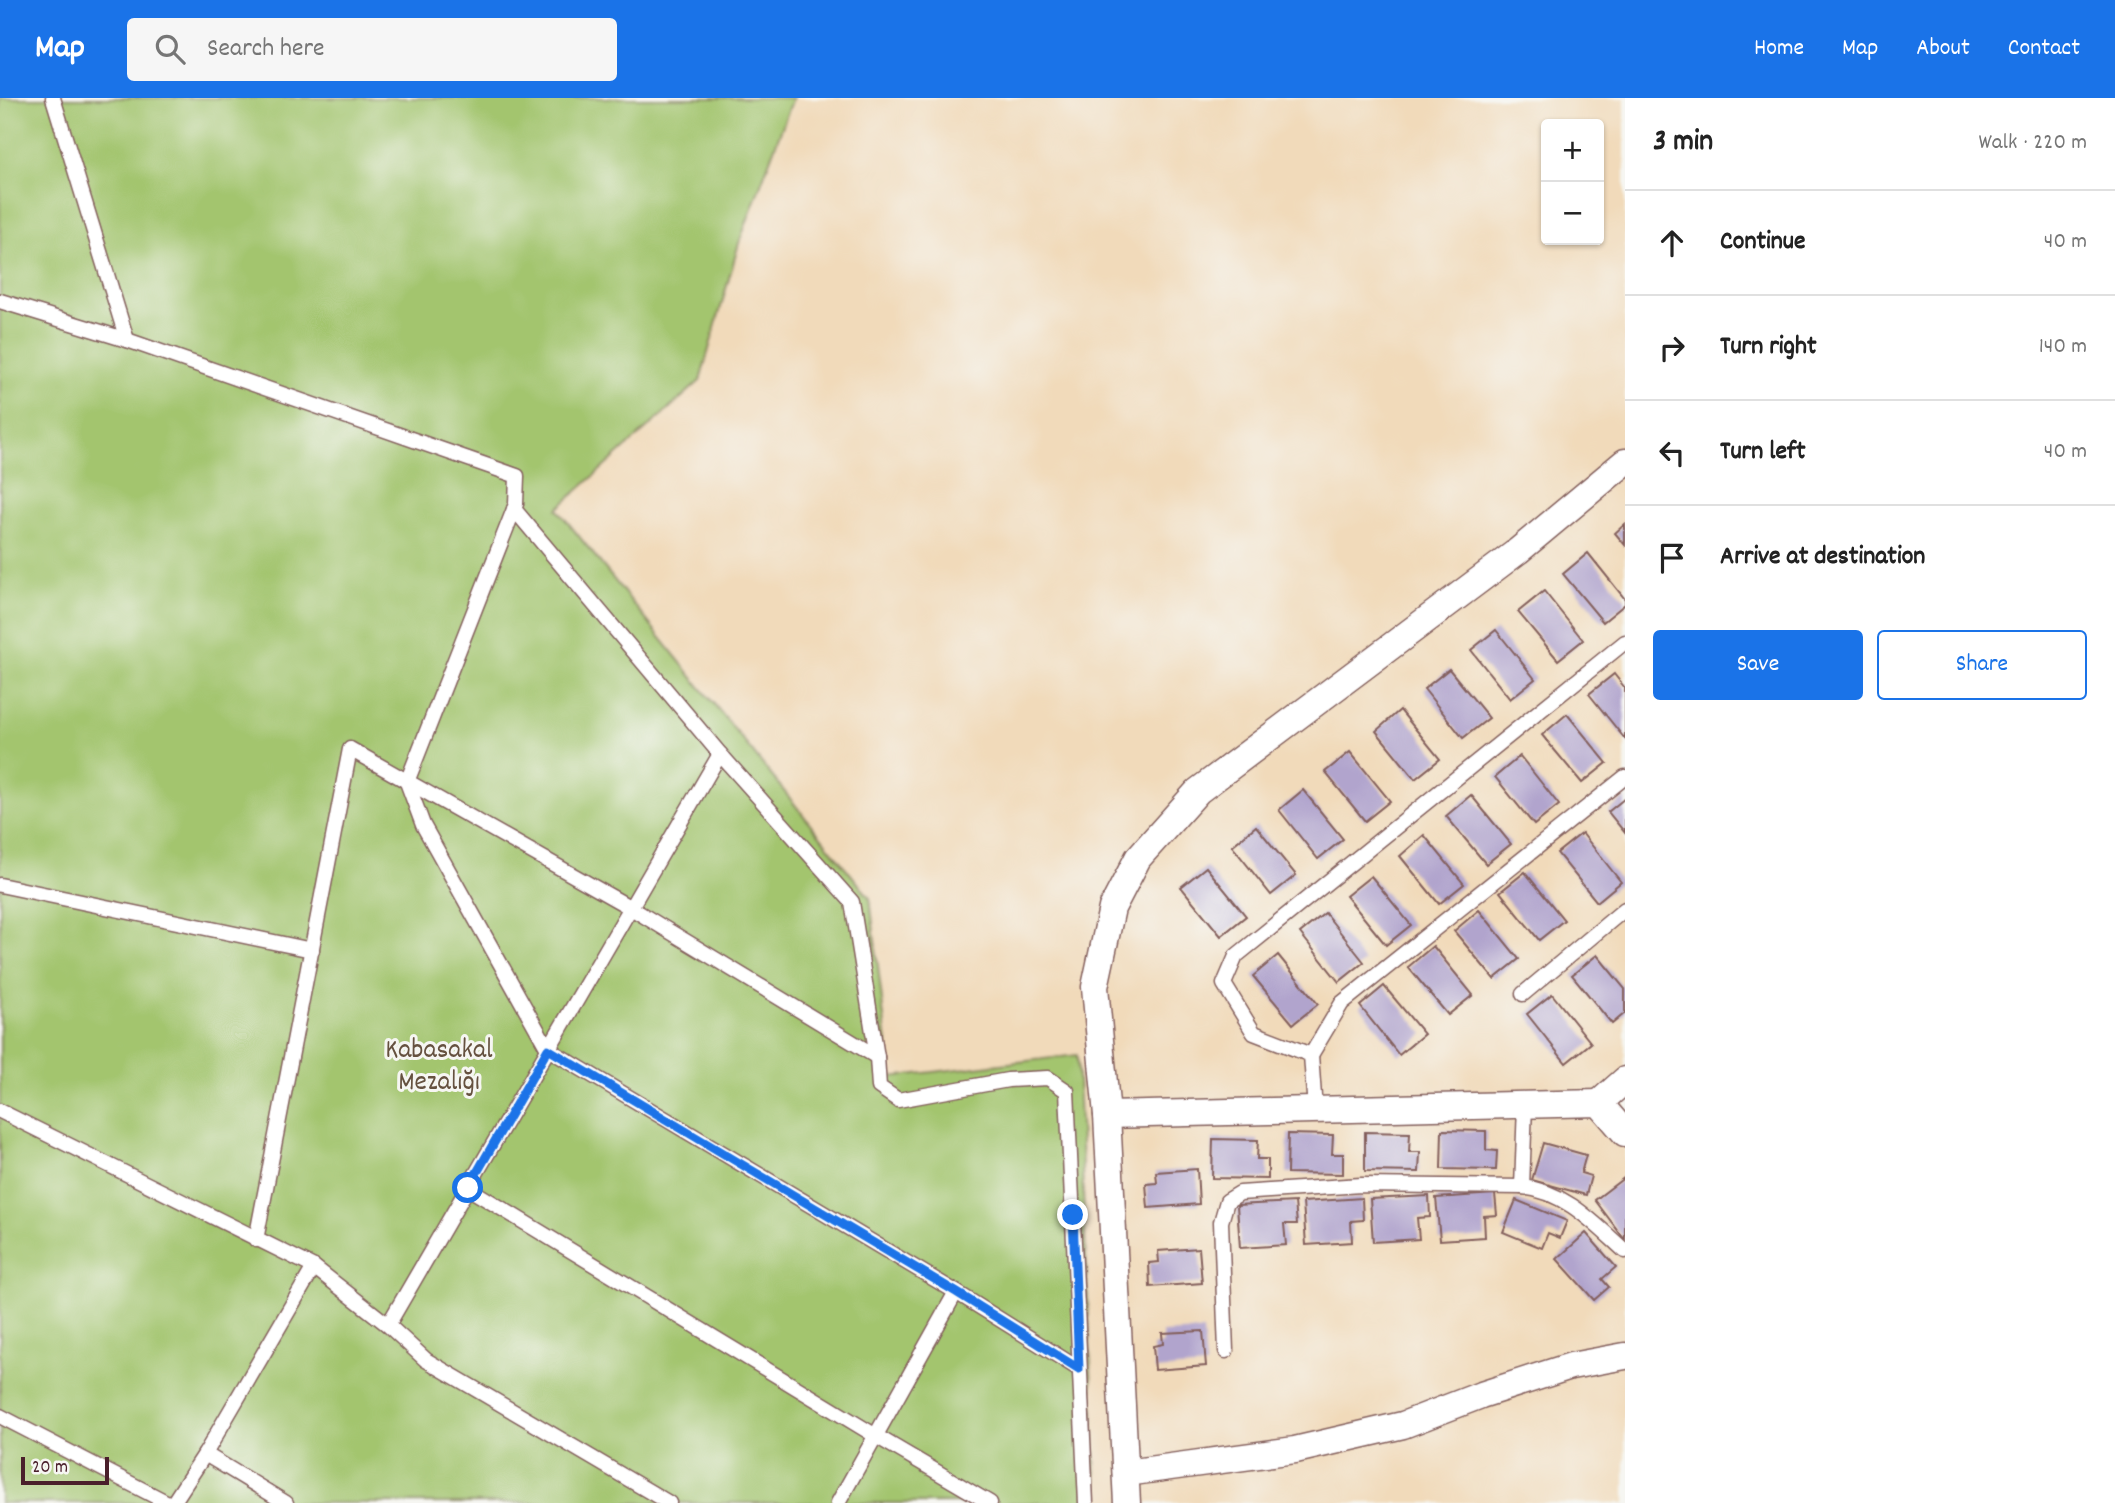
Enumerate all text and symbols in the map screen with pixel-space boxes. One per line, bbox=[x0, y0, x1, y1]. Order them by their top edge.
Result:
search box bbox=[127, 18, 617, 81]
text: Map bbox=[35, 26, 85, 73]
icon: search bbox=[151, 30, 189, 68]
text: Search here bbox=[207, 31, 325, 68]
text: Home bbox=[1754, 32, 1804, 66]
text: Map bbox=[1842, 32, 1878, 66]
text: About bbox=[1916, 32, 1970, 66]
text: Contact bbox=[2008, 32, 2080, 66]
map controls bbox=[1541, 119, 1604, 245]
button: + bbox=[1541, 119, 1604, 182]
text: 3 min bbox=[1653, 122, 1713, 165]
text: Walk · 220 m bbox=[1979, 127, 2087, 160]
button: − bbox=[1541, 182, 1604, 245]
icon: ahead bbox=[1653, 224, 1691, 262]
text: Continue bbox=[1720, 224, 1805, 261]
text: 40 m bbox=[2044, 226, 2087, 259]
icon: right bbox=[1653, 329, 1691, 367]
text: Turn right bbox=[1720, 329, 1817, 366]
text: 140 m bbox=[2039, 331, 2087, 364]
icon: left bbox=[1653, 434, 1691, 472]
text: Turn left bbox=[1720, 434, 1806, 471]
text: 40 m bbox=[2044, 436, 2087, 469]
icon: arrive bbox=[1653, 539, 1691, 577]
text: Arrive at destination bbox=[1720, 539, 1925, 576]
button: Save bbox=[1653, 630, 1863, 700]
button: Share bbox=[1877, 630, 2087, 700]
park label: Kabasakal Mezalığı bbox=[385, 1032, 493, 1104]
route start bbox=[452, 1172, 483, 1203]
route end bbox=[1057, 1199, 1088, 1230]
scale bar bbox=[21, 1454, 108, 1486]
text: 20 m bbox=[32, 1455, 68, 1482]

